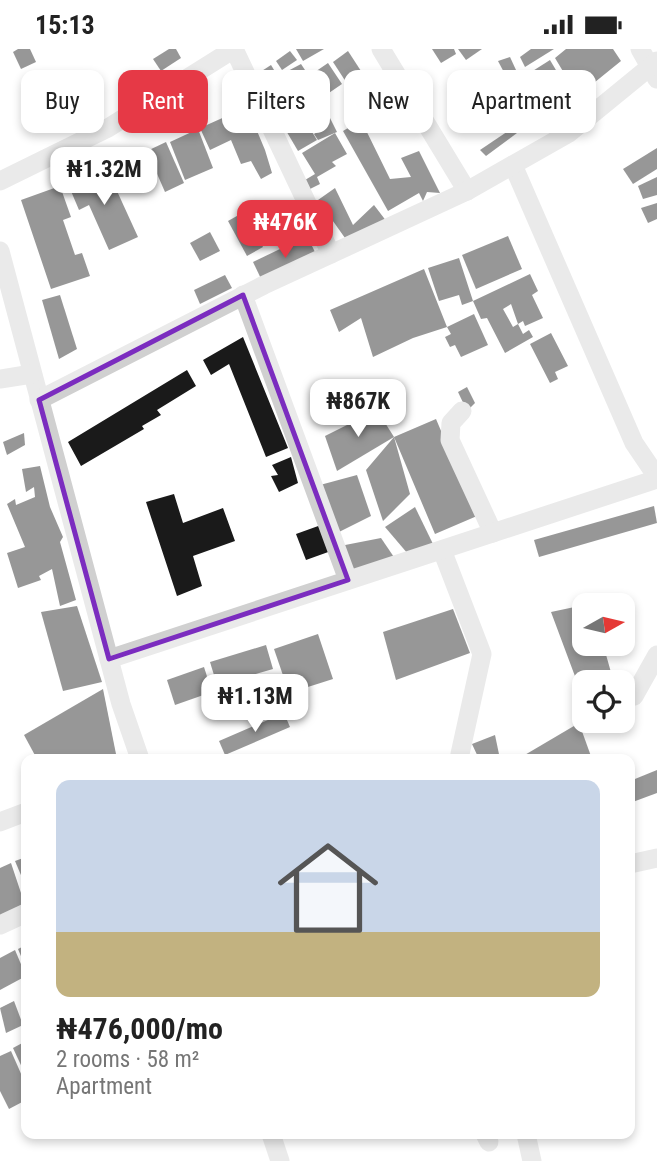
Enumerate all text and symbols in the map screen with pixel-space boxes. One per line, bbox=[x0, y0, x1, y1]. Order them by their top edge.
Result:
text: 15:13 bbox=[35, 10, 95, 40]
chip: Buy bbox=[21, 70, 104, 133]
chip: Rent bbox=[118, 70, 208, 133]
chip: Filters bbox=[222, 70, 330, 133]
chip: New bbox=[344, 70, 433, 133]
chip: Apartment bbox=[447, 70, 596, 133]
pin: ₦1.32M bbox=[47, 148, 161, 207]
text: ₦1.32M bbox=[66, 156, 142, 183]
pin: ₦476K bbox=[236, 201, 334, 260]
text: ₦476K bbox=[253, 209, 317, 236]
pin: ₦867K bbox=[309, 379, 407, 439]
text: ₦867K bbox=[326, 388, 390, 415]
north arrow bbox=[572, 593, 635, 656]
map controls bbox=[572, 593, 635, 733]
button: locate bbox=[572, 670, 635, 733]
pin: ₦1.13M bbox=[198, 675, 312, 734]
text: ₦1.13M bbox=[217, 683, 293, 710]
icon: home bbox=[265, 825, 391, 951]
text: ₦476,000/mo bbox=[56, 1011, 223, 1046]
text: 2 rooms · 58 m² bbox=[56, 1046, 199, 1073]
text: Apartment bbox=[56, 1073, 152, 1100]

